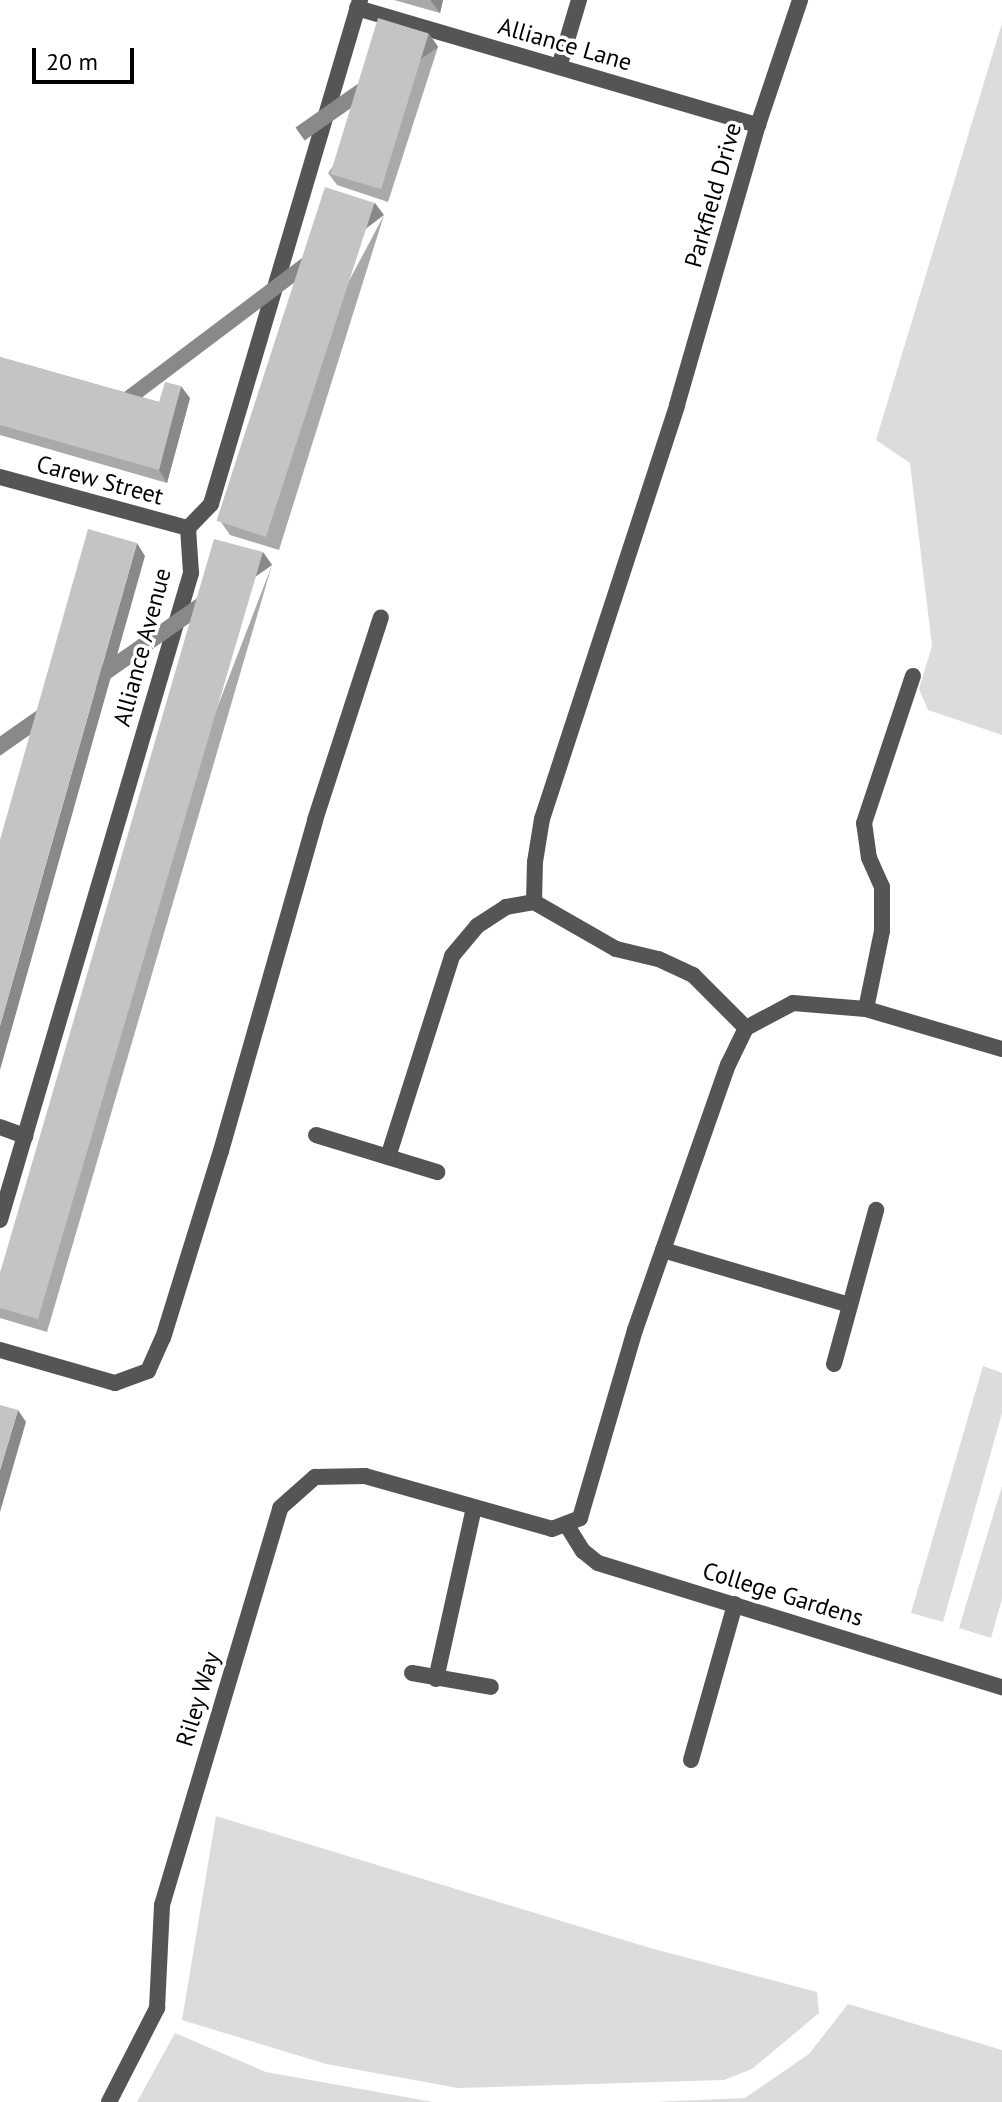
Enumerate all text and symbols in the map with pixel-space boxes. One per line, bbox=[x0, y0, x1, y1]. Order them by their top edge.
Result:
street label: Alliance Lane bbox=[495, 11, 635, 77]
scale bar bbox=[36, 32, 138, 82]
text: 20 m bbox=[46, 46, 98, 77]
street label: Parkfield Drive bbox=[679, 119, 747, 271]
street label: Carew Street bbox=[33, 449, 167, 511]
street label: Alliance Avenue bbox=[107, 564, 177, 730]
street label: College Gardens bbox=[699, 1556, 867, 1632]
street label: Riley Way bbox=[170, 1647, 226, 1751]

